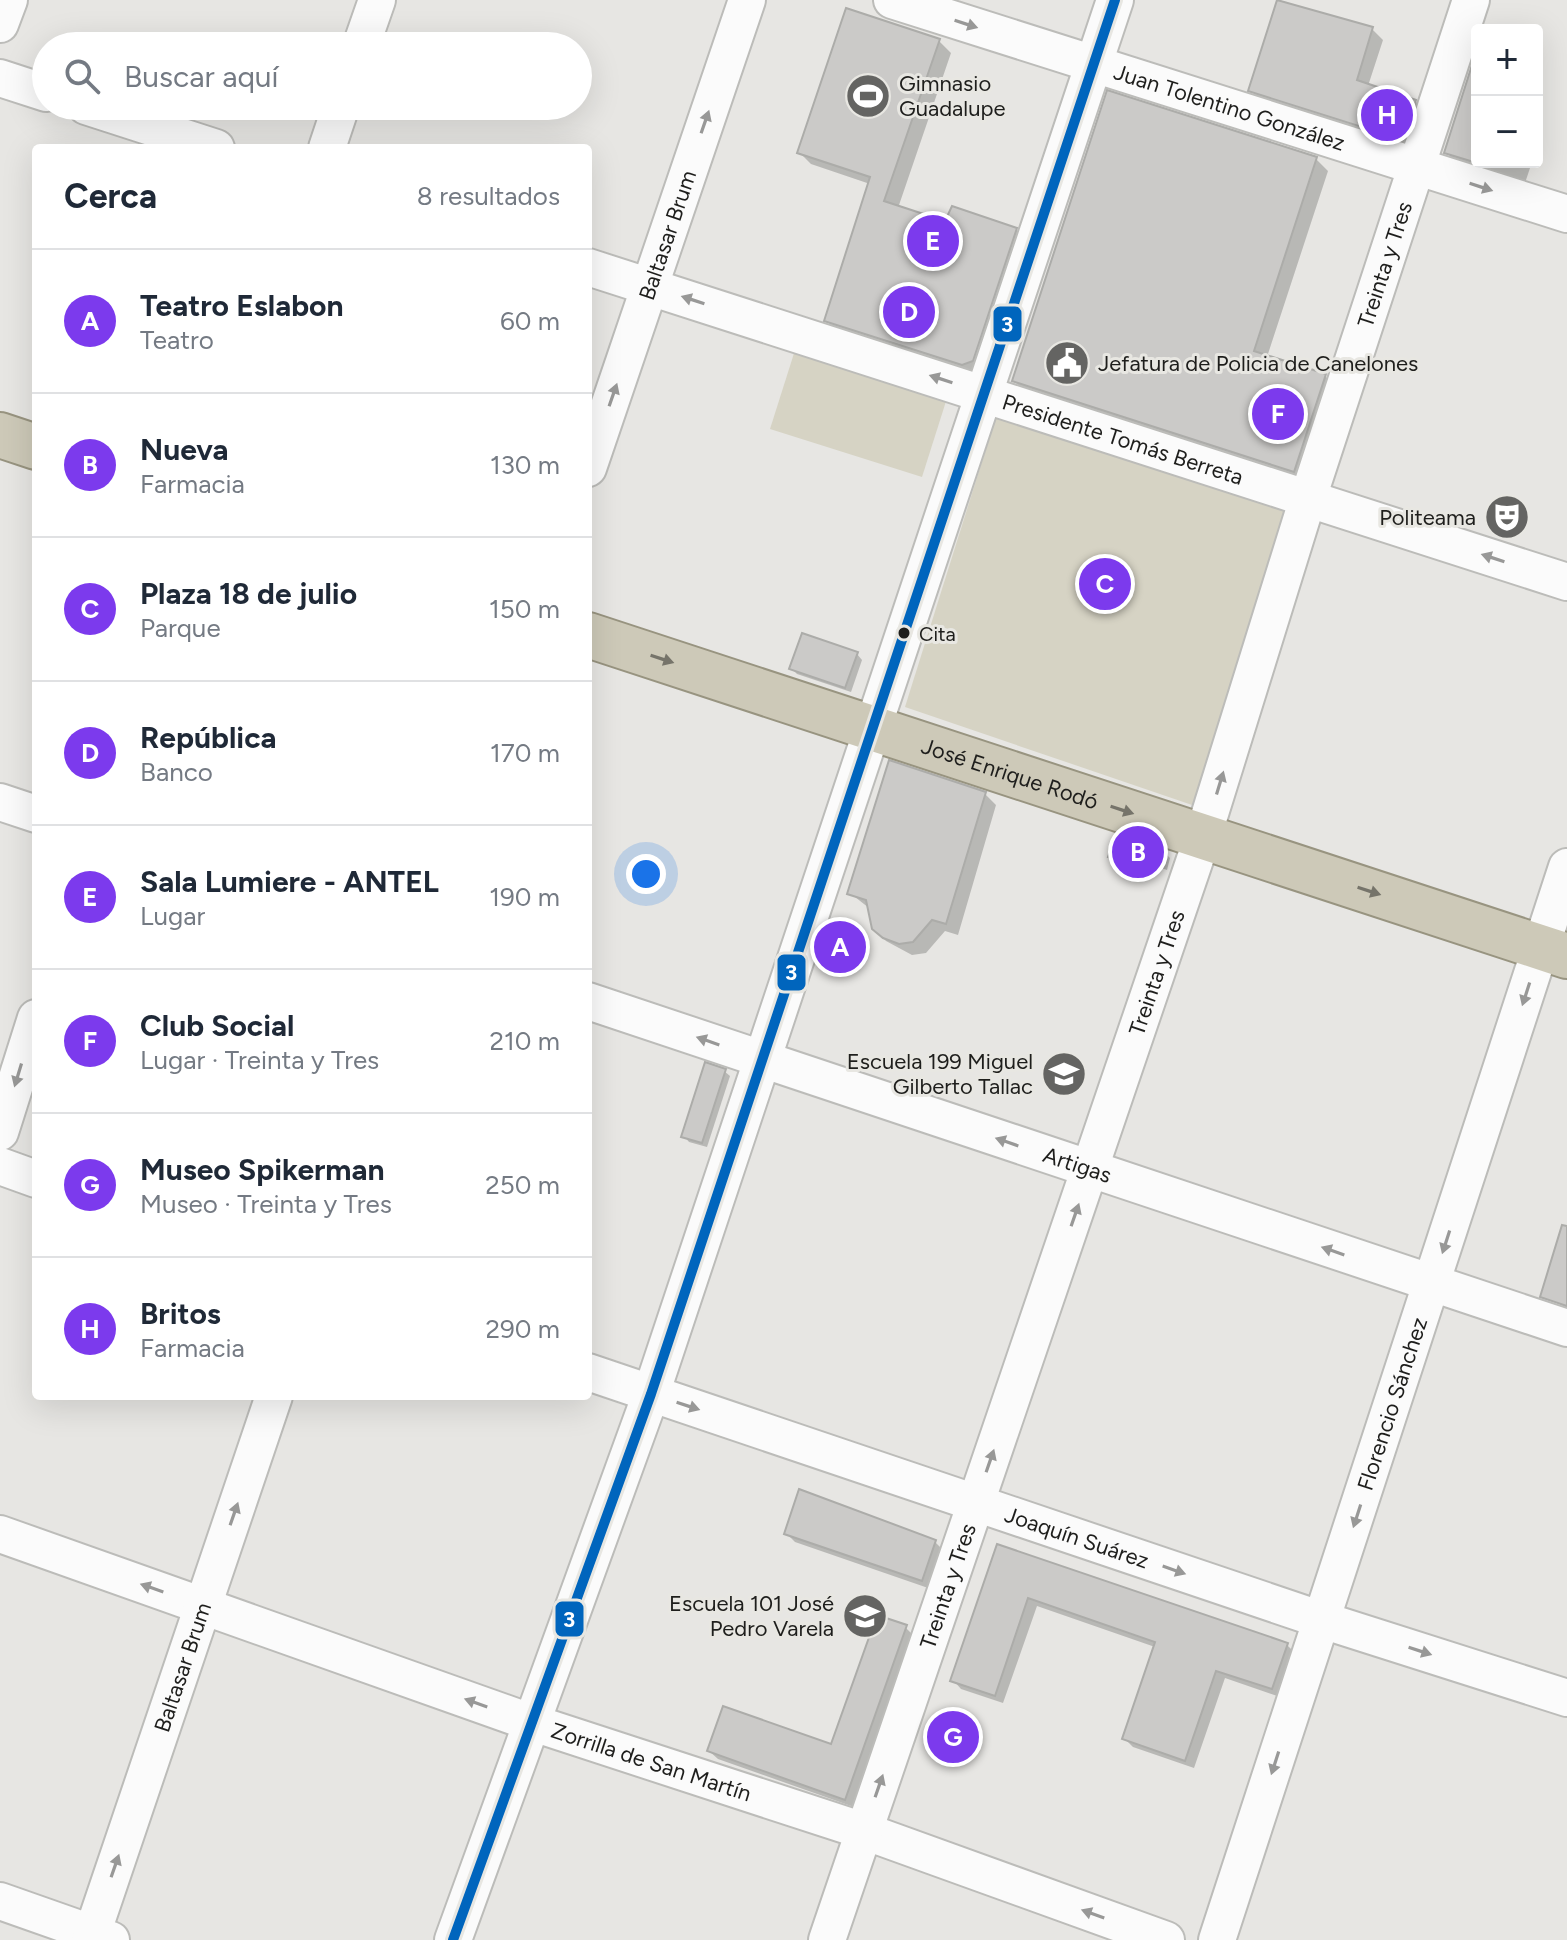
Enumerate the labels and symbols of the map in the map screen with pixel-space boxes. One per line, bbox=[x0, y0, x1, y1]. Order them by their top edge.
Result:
one-way arrow bbox=[955, 18, 979, 30]
street label: Juan Tolentino González bbox=[1111, 58, 1348, 157]
place label: Gimnasio Guadalupe bbox=[899, 70, 1005, 122]
sports icon: Gimnasio Guadalupe bbox=[844, 72, 892, 120]
pin: H bbox=[1361, 85, 1413, 145]
one-way arrow bbox=[700, 110, 712, 134]
street label: Baltasar Brum bbox=[633, 167, 702, 304]
one-way arrow bbox=[1470, 181, 1494, 194]
street label: Treinta y Tres bbox=[1352, 198, 1418, 331]
pin: E bbox=[907, 211, 959, 271]
pin: D bbox=[883, 282, 935, 342]
one-way arrow bbox=[681, 293, 705, 306]
line badge: 3 bbox=[992, 305, 1023, 343]
text: 3 bbox=[1001, 311, 1013, 338]
public building icon: Jefatura de Policia de Canelones bbox=[1043, 339, 1091, 387]
place label: Jefatura de Policia de Canelones bbox=[1098, 350, 1418, 377]
one-way arrow bbox=[929, 372, 953, 385]
one-way arrow bbox=[607, 382, 619, 406]
pin: F bbox=[1252, 384, 1304, 444]
street label: Presidente Tomás Berreta bbox=[999, 388, 1247, 491]
theatre icon: Politeama bbox=[1483, 493, 1531, 541]
place label: Politeama bbox=[1379, 504, 1476, 531]
one-way arrow bbox=[1481, 552, 1505, 564]
pin: C bbox=[1079, 554, 1131, 614]
place label: Cita bbox=[919, 622, 956, 646]
marker: Cita bbox=[896, 625, 912, 641]
one-way arrow bbox=[650, 654, 674, 666]
street label: José Enrique Rodó bbox=[918, 732, 1102, 815]
one-way arrow bbox=[1214, 770, 1226, 794]
one-way arrow bbox=[1110, 804, 1134, 816]
pin: B bbox=[1112, 822, 1164, 882]
your location bbox=[626, 854, 666, 894]
one-way arrow bbox=[1357, 885, 1381, 898]
street label: Treinta y Tres bbox=[1123, 906, 1191, 1039]
pin: A bbox=[814, 917, 866, 977]
line badge: 3 bbox=[776, 953, 807, 992]
text: 3 bbox=[785, 959, 797, 986]
one-way arrow bbox=[1519, 983, 1531, 1007]
one-way arrow bbox=[695, 1035, 719, 1047]
place label: Escuela 199 Miguel Gilberto Tallac bbox=[847, 1048, 1033, 1100]
school or university icon: Escuela 199 Miguel Gilberto Tallac bbox=[1040, 1050, 1088, 1098]
one-way arrow bbox=[11, 1064, 24, 1088]
one-way arrow bbox=[995, 1135, 1019, 1147]
street label: Artigas bbox=[1040, 1141, 1115, 1189]
one-way arrow bbox=[1069, 1203, 1081, 1227]
one-way arrow bbox=[1439, 1230, 1452, 1254]
one-way arrow bbox=[1321, 1244, 1345, 1256]
street label: Florencio Sánchez bbox=[1352, 1314, 1433, 1494]
one-way arrow bbox=[677, 1401, 701, 1413]
one-way arrow bbox=[984, 1449, 996, 1473]
one-way arrow bbox=[229, 1501, 241, 1525]
street label: Joaquín Suárez bbox=[1001, 1501, 1152, 1575]
one-way arrow bbox=[1350, 1504, 1362, 1528]
street label: Treinta y Tres bbox=[914, 1520, 982, 1652]
one-way arrow bbox=[1162, 1564, 1186, 1576]
one-way arrow bbox=[140, 1581, 164, 1593]
place label: Escuela 101 José Pedro Varela bbox=[669, 1590, 834, 1642]
school or university icon: Escuela 101 José Pedro Varela bbox=[841, 1592, 889, 1640]
street label: Baltasar Brum bbox=[148, 1599, 217, 1736]
line badge: 3 bbox=[554, 1600, 585, 1638]
text: 3 bbox=[563, 1606, 575, 1633]
one-way arrow bbox=[1409, 1646, 1433, 1658]
one-way arrow bbox=[464, 1696, 488, 1709]
pin: G bbox=[927, 1707, 979, 1767]
street label: Zorrilla de San Martín bbox=[548, 1717, 755, 1807]
one-way arrow bbox=[1269, 1751, 1281, 1775]
one-way arrow bbox=[873, 1774, 885, 1798]
one-way arrow bbox=[110, 1854, 122, 1878]
one-way arrow bbox=[1081, 1907, 1105, 1919]

